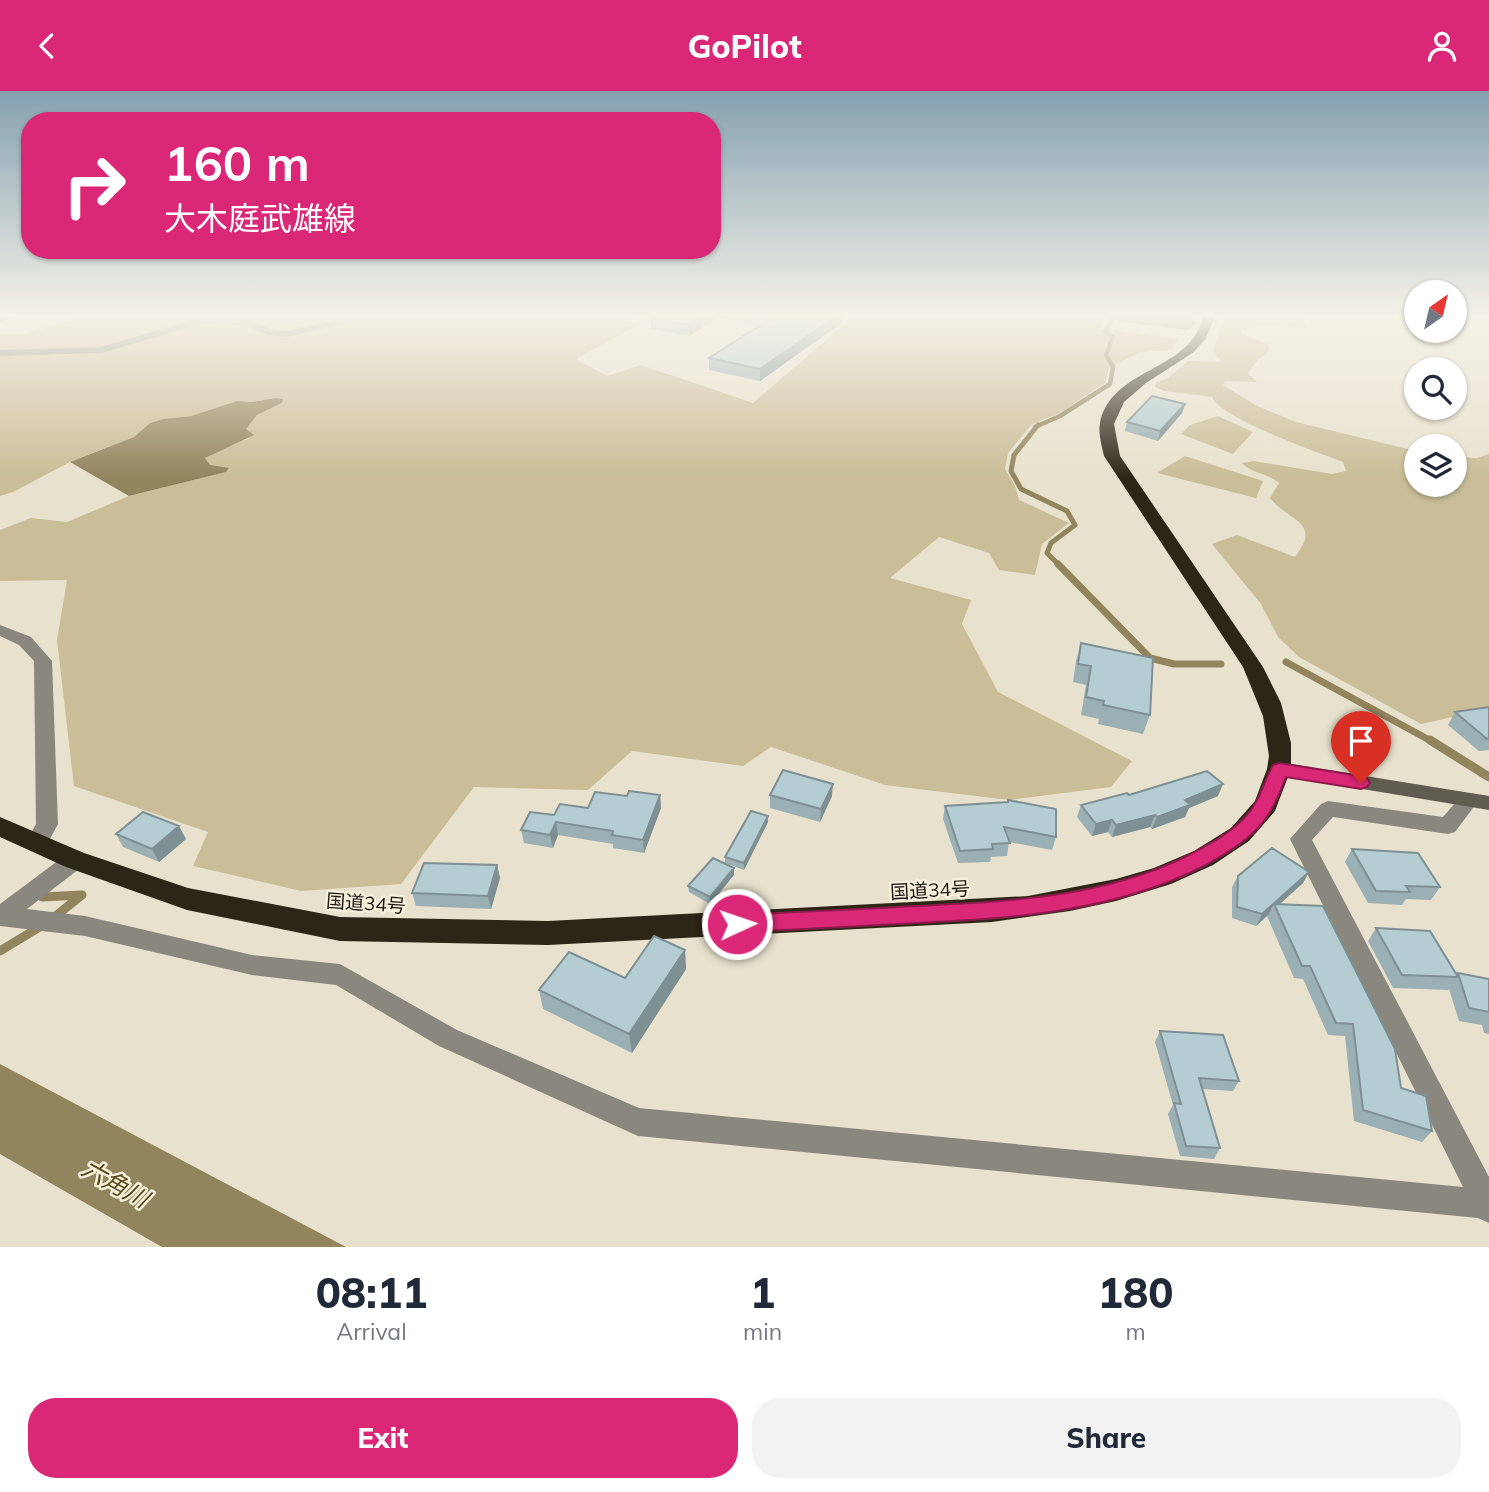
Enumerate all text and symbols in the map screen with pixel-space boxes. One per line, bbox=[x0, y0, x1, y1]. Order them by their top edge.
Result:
text: GoPilot bbox=[687, 26, 802, 66]
icon: back bbox=[28, 27, 66, 65]
icon: person bbox=[1423, 27, 1461, 65]
text: 160 m bbox=[164, 132, 310, 193]
icon: right bbox=[49, 140, 140, 231]
text: 大木庭武雄線 bbox=[164, 198, 356, 238]
north arrow bbox=[1404, 280, 1466, 343]
map controls bbox=[1404, 280, 1467, 497]
button: search bbox=[1404, 357, 1467, 420]
button: layers bbox=[1404, 434, 1467, 497]
pin bbox=[1331, 711, 1391, 783]
icon: arrive bbox=[1342, 722, 1380, 760]
street label: 国道34号 bbox=[890, 876, 970, 904]
position arrow bbox=[700, 887, 774, 961]
street label: 国道34号 bbox=[325, 888, 407, 918]
water label: 六角川 bbox=[77, 1153, 157, 1215]
text: 08:11 bbox=[316, 1266, 427, 1319]
text: 1 bbox=[750, 1266, 775, 1319]
text: 180 bbox=[1098, 1266, 1173, 1319]
text: Arrival bbox=[336, 1317, 407, 1346]
text: min bbox=[743, 1317, 782, 1346]
text: m bbox=[1125, 1317, 1146, 1346]
button: Exit bbox=[28, 1398, 738, 1478]
button: Share bbox=[752, 1398, 1461, 1478]

